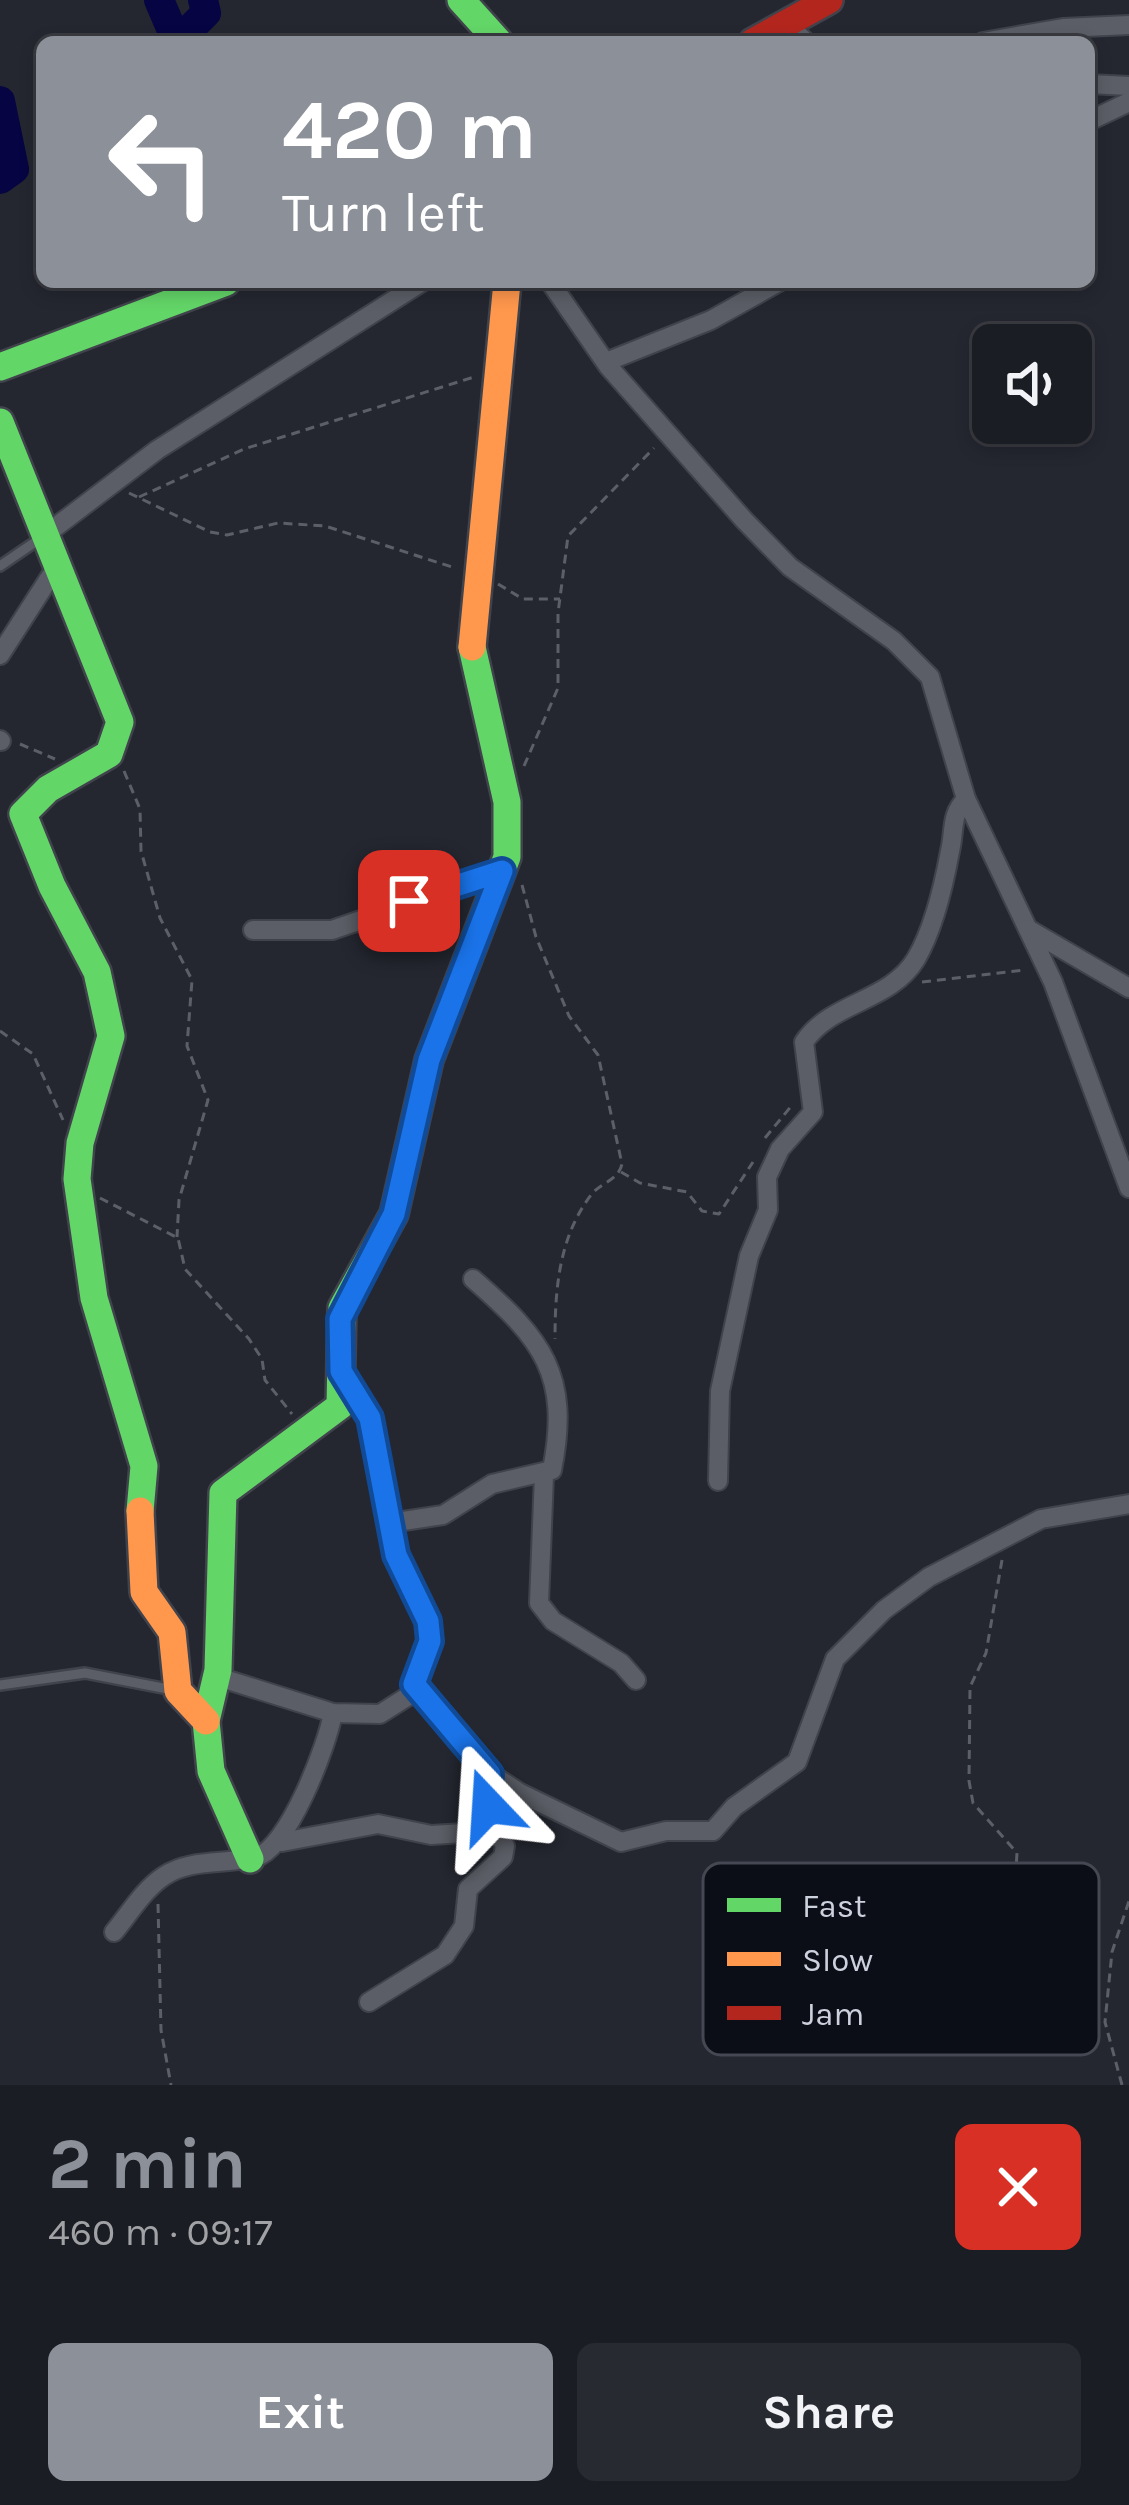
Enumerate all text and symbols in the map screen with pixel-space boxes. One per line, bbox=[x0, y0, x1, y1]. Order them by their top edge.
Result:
text: 420 m bbox=[282, 81, 537, 179]
icon: left bbox=[84, 84, 240, 240]
text: Turn left bbox=[282, 181, 485, 245]
map controls bbox=[972, 324, 1092, 444]
button: sound bbox=[972, 324, 1092, 444]
pin bbox=[358, 850, 460, 952]
icon: arrive bbox=[376, 868, 442, 934]
position arrow bbox=[425, 1743, 551, 1869]
legend bbox=[703, 1863, 1099, 2055]
text: Fast bbox=[802, 1887, 866, 1925]
text: Slow bbox=[802, 1941, 873, 1979]
text: Jam bbox=[802, 1995, 864, 2033]
text: 2 min bbox=[48, 2122, 247, 2206]
button: close bbox=[955, 2124, 1081, 2250]
text: 460 m · 09:17 bbox=[48, 2209, 272, 2255]
button: Exit bbox=[48, 2343, 553, 2481]
button: Share bbox=[577, 2343, 1081, 2481]

